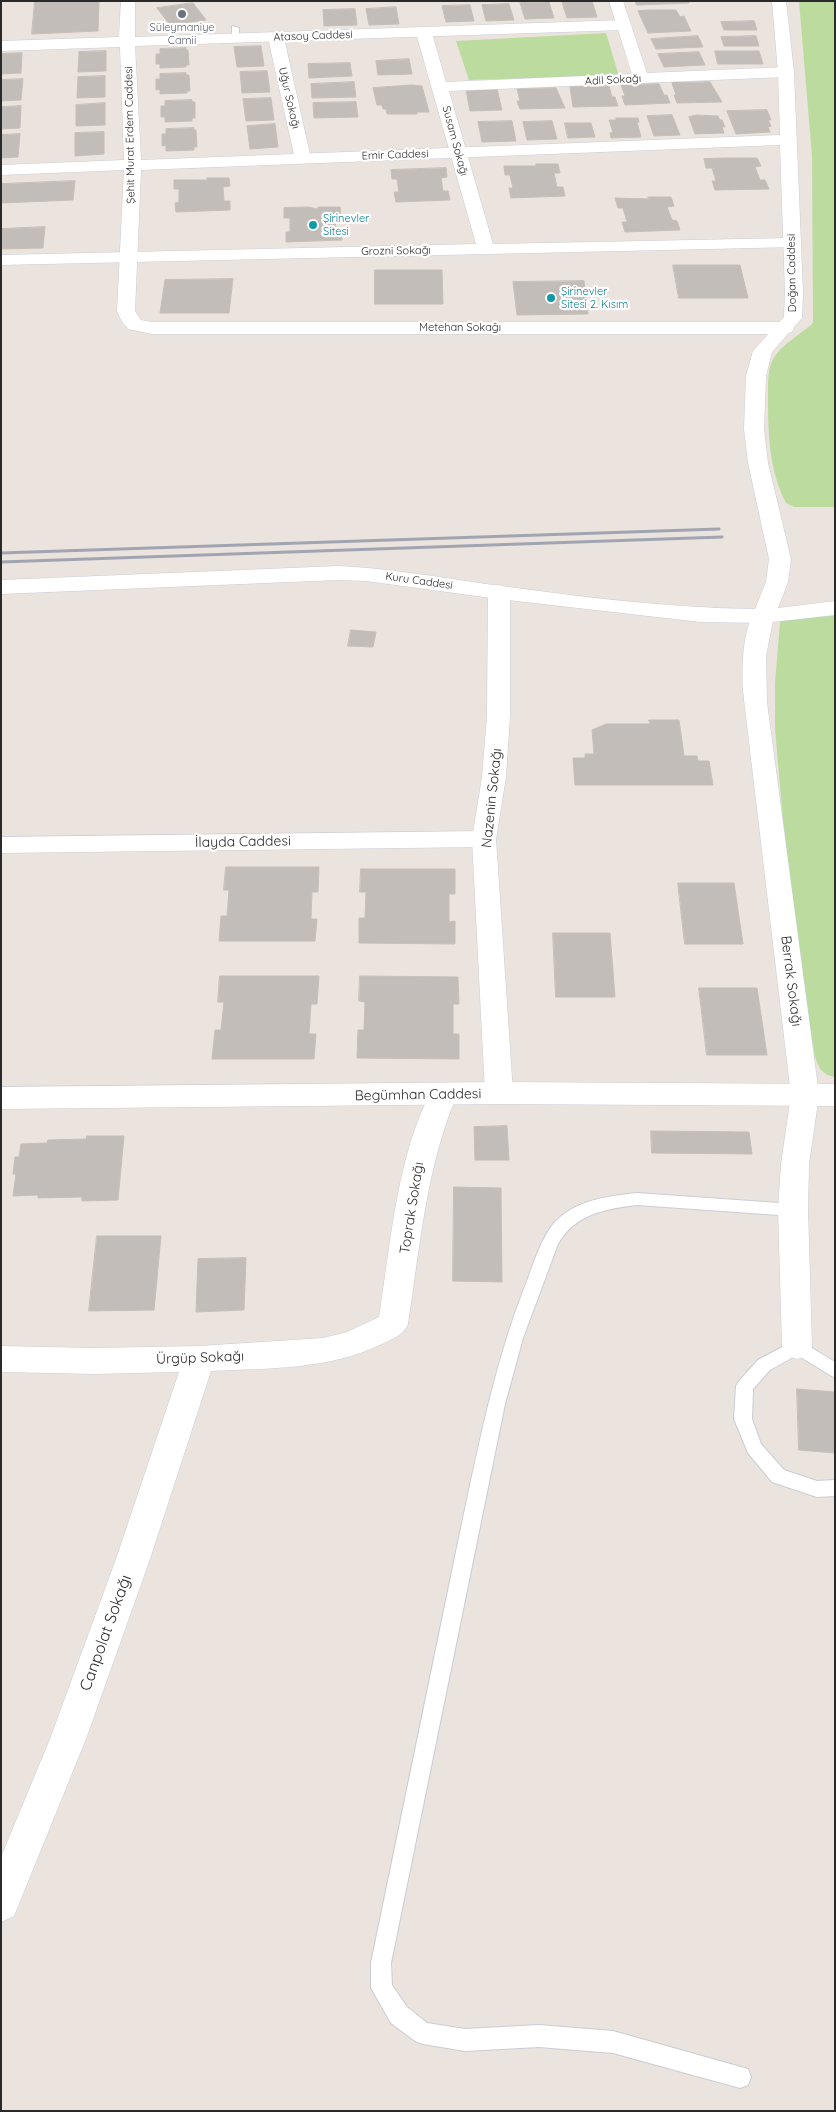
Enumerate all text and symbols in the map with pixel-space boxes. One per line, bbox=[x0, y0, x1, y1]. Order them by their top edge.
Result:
marker: Süleymaniye Camii bbox=[176, 8, 188, 20]
place label: Süleymaniye Camii bbox=[149, 21, 215, 47]
street label: Atasoy Caddesi bbox=[273, 28, 353, 44]
street label: Şehit Murat Erdem Caddesi bbox=[122, 66, 138, 204]
street label: Uğur Sokağı bbox=[276, 66, 302, 130]
street label: Adil Sokağı bbox=[585, 72, 641, 88]
street label: Susam Sokağı bbox=[439, 105, 471, 177]
street label: Emir Caddesi bbox=[361, 147, 429, 163]
place label: Şirinevler Sitesi bbox=[323, 212, 369, 238]
marker: Şirinevler Sitesi bbox=[307, 219, 319, 231]
street label: Doğan Caddesi bbox=[785, 234, 799, 312]
street label: Grozni Sokağı bbox=[361, 244, 431, 258]
place label: Şirinevler Sitesi 2. Kısım bbox=[561, 285, 628, 311]
marker: Şirinevler Sitesi 2. Kısım bbox=[545, 292, 557, 304]
street label: Metehan Sokağı bbox=[419, 321, 501, 335]
street label: Kuru Caddesi bbox=[384, 570, 454, 592]
street label: Nazenin Sokağı bbox=[478, 747, 506, 849]
street label: İlayda Caddesi bbox=[195, 833, 291, 851]
street label: Berrak Sokağı bbox=[777, 935, 805, 1027]
street label: Begümhan Caddesi bbox=[355, 1085, 481, 1105]
street label: Toprak Sokağı bbox=[396, 1161, 428, 1255]
street label: Ürgüp Sokağı bbox=[156, 1348, 244, 1368]
street label: Canpolat Sokağı bbox=[76, 1572, 136, 1694]

